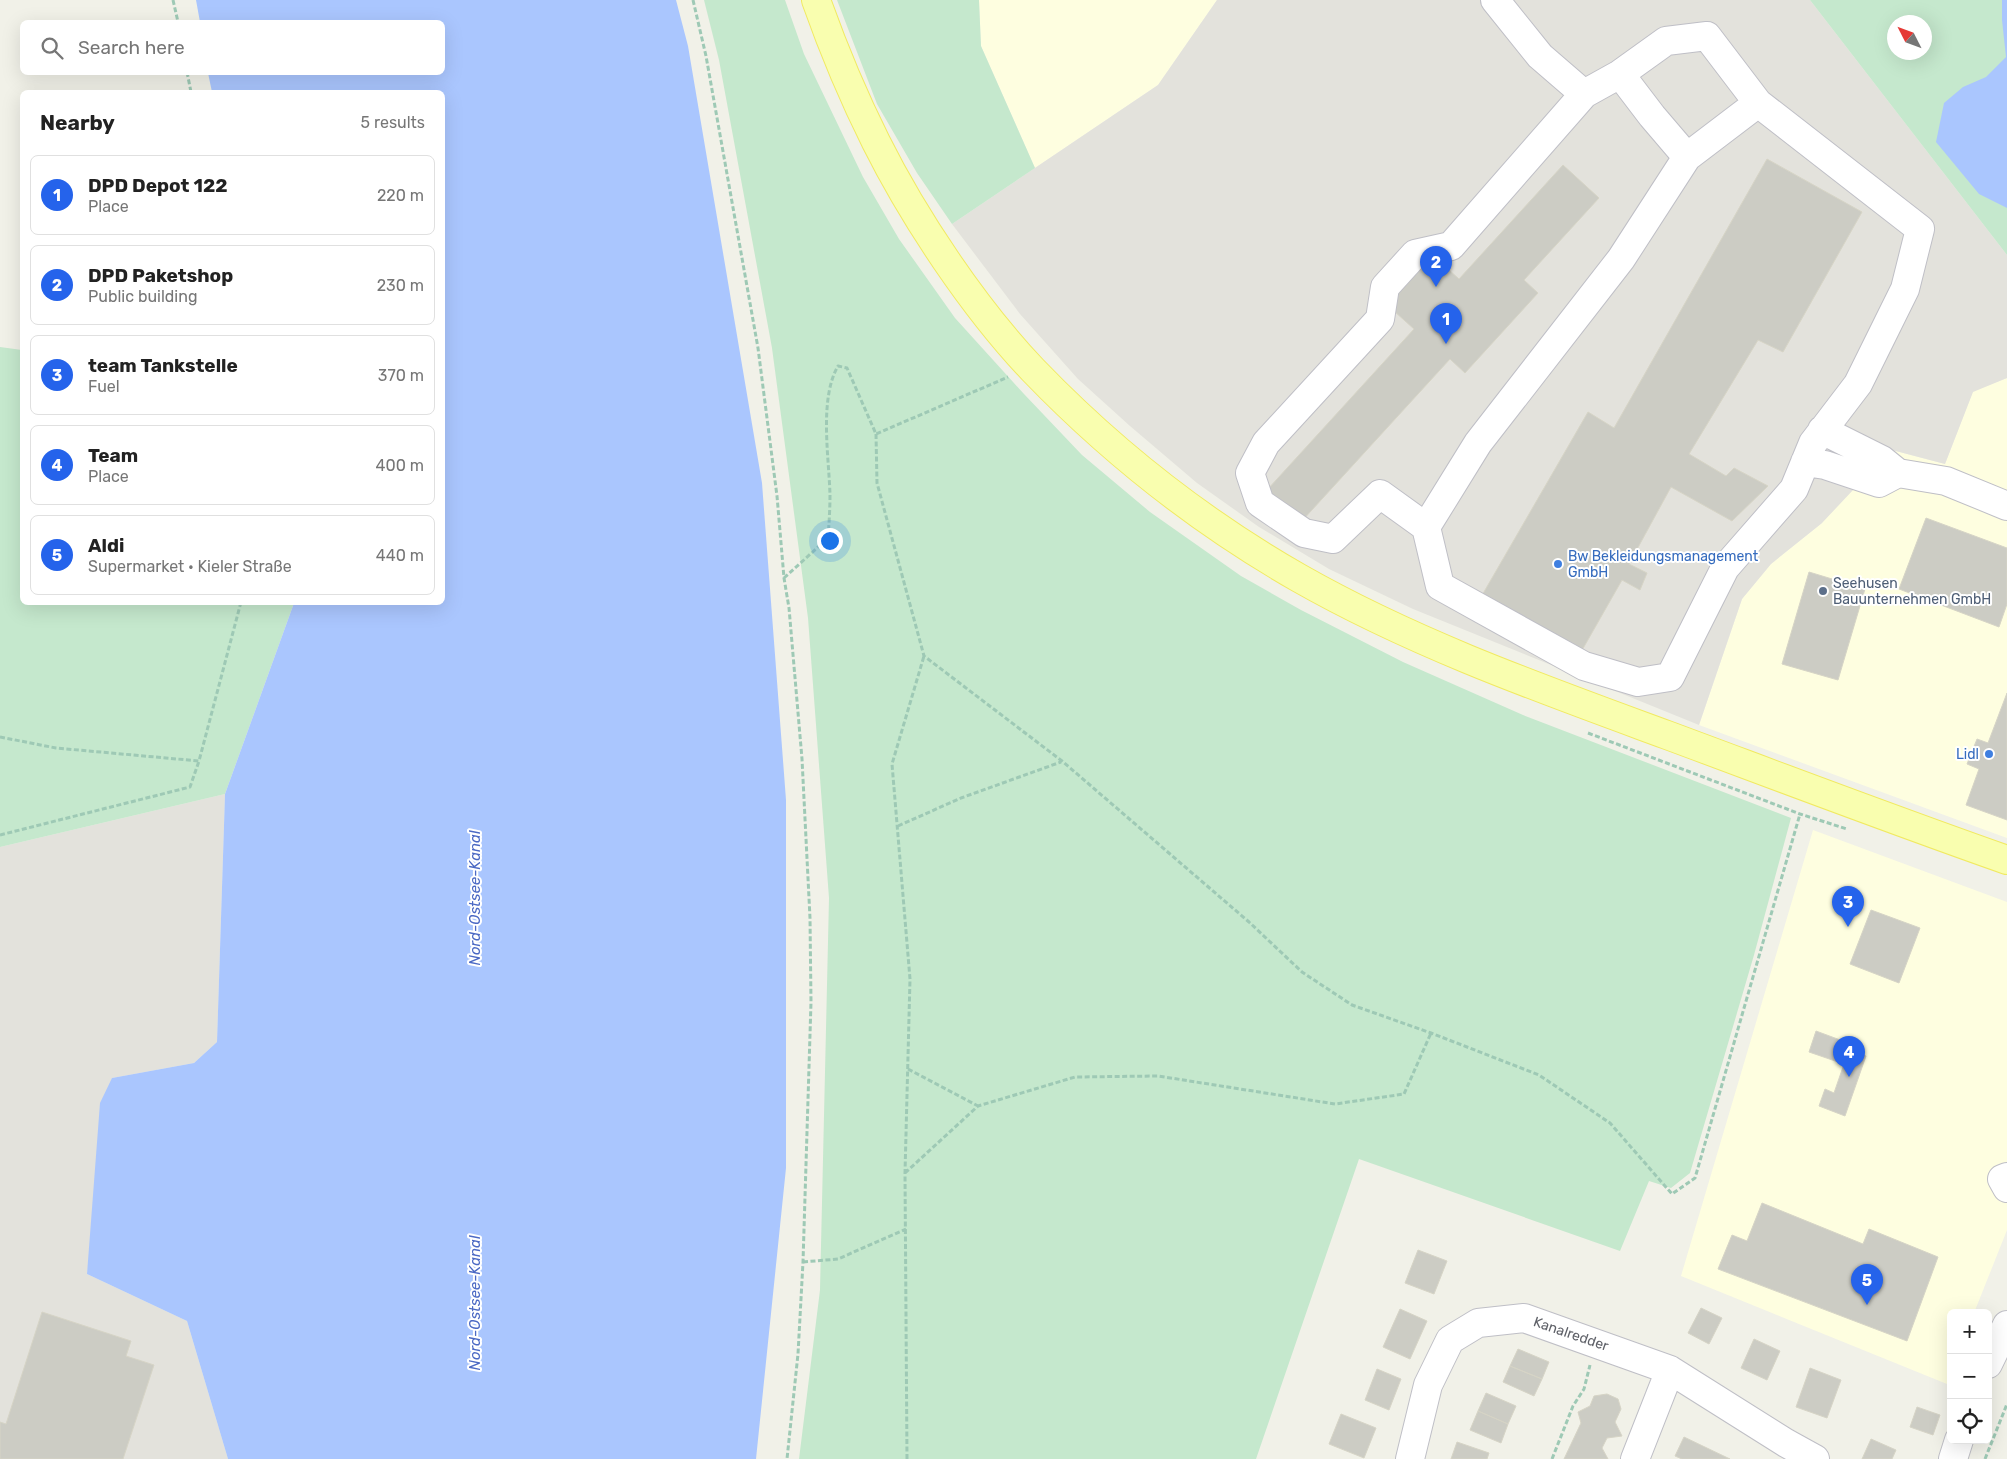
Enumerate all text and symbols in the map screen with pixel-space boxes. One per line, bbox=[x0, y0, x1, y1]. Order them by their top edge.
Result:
north arrow bbox=[1887, 15, 1932, 60]
search box bbox=[20, 20, 445, 75]
icon: search bbox=[38, 34, 66, 62]
text: Search here bbox=[78, 36, 185, 59]
text: Nearby bbox=[40, 110, 115, 135]
text: 5 results bbox=[361, 113, 425, 132]
text: DPD Depot 122 bbox=[88, 174, 228, 197]
text: 1 bbox=[53, 186, 61, 205]
text: 220 m bbox=[377, 186, 424, 205]
text: Place bbox=[88, 197, 129, 216]
pin: 2 bbox=[1420, 246, 1452, 287]
text: DPD Paketshop bbox=[88, 264, 233, 287]
text: 2 bbox=[52, 276, 62, 295]
text: 230 m bbox=[377, 276, 424, 295]
text: Public building bbox=[88, 287, 198, 306]
pin: 1 bbox=[1430, 303, 1462, 344]
text: team Tankstelle bbox=[88, 354, 238, 377]
text: 3 bbox=[52, 366, 62, 385]
text: 370 m bbox=[378, 366, 424, 385]
text: Fuel bbox=[88, 377, 120, 396]
text: Team bbox=[88, 444, 138, 467]
text: 4 bbox=[52, 456, 62, 475]
text: 400 m bbox=[376, 456, 424, 475]
text: Place bbox=[88, 467, 129, 486]
your location bbox=[817, 528, 843, 554]
text: Aldi bbox=[88, 534, 124, 557]
text: 5 bbox=[52, 546, 62, 565]
text: 440 m bbox=[376, 546, 424, 565]
place label: Bw Bekleidungsmanagement GmbH bbox=[1568, 548, 1759, 581]
text: Supermarket · Kieler Straße bbox=[88, 557, 292, 576]
marker: Bw Bekleidungsmanagement GmbH bbox=[1552, 558, 1564, 570]
place label: Seehusen Bauunternehmen GmbH bbox=[1833, 575, 1991, 608]
marker: Seehusen Bauunternehmen GmbH bbox=[1817, 585, 1829, 597]
place label: Lidl bbox=[1956, 746, 1979, 763]
marker: Lidl bbox=[1983, 748, 1995, 760]
water label: Nord-Ostsee-Kanal bbox=[466, 830, 484, 966]
pin: 3 bbox=[1832, 886, 1864, 927]
pin: 4 bbox=[1833, 1036, 1865, 1077]
water label: Nord-Ostsee-Kanal bbox=[466, 1235, 484, 1371]
pin: 5 bbox=[1851, 1264, 1883, 1305]
map controls bbox=[1947, 1309, 1992, 1444]
button: + bbox=[1947, 1309, 1992, 1354]
street label: Kanalredder bbox=[1531, 1313, 1612, 1355]
button: − bbox=[1947, 1354, 1992, 1399]
button: locate bbox=[1947, 1399, 1992, 1444]

